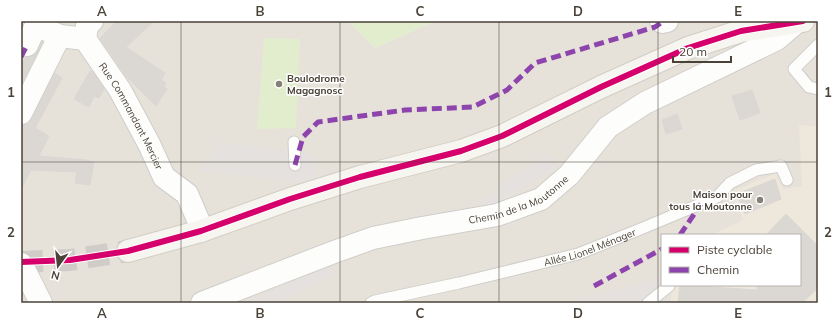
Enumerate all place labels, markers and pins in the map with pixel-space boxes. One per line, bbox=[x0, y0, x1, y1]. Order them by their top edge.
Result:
place label: Boulodrome Magagnosc bbox=[287, 72, 345, 97]
marker: Boulodrome Magagnosc bbox=[274, 79, 284, 89]
place label: Maison pour tous la Moutonne bbox=[669, 188, 753, 213]
marker: Maison pour tous la Moutonne bbox=[755, 195, 765, 205]

